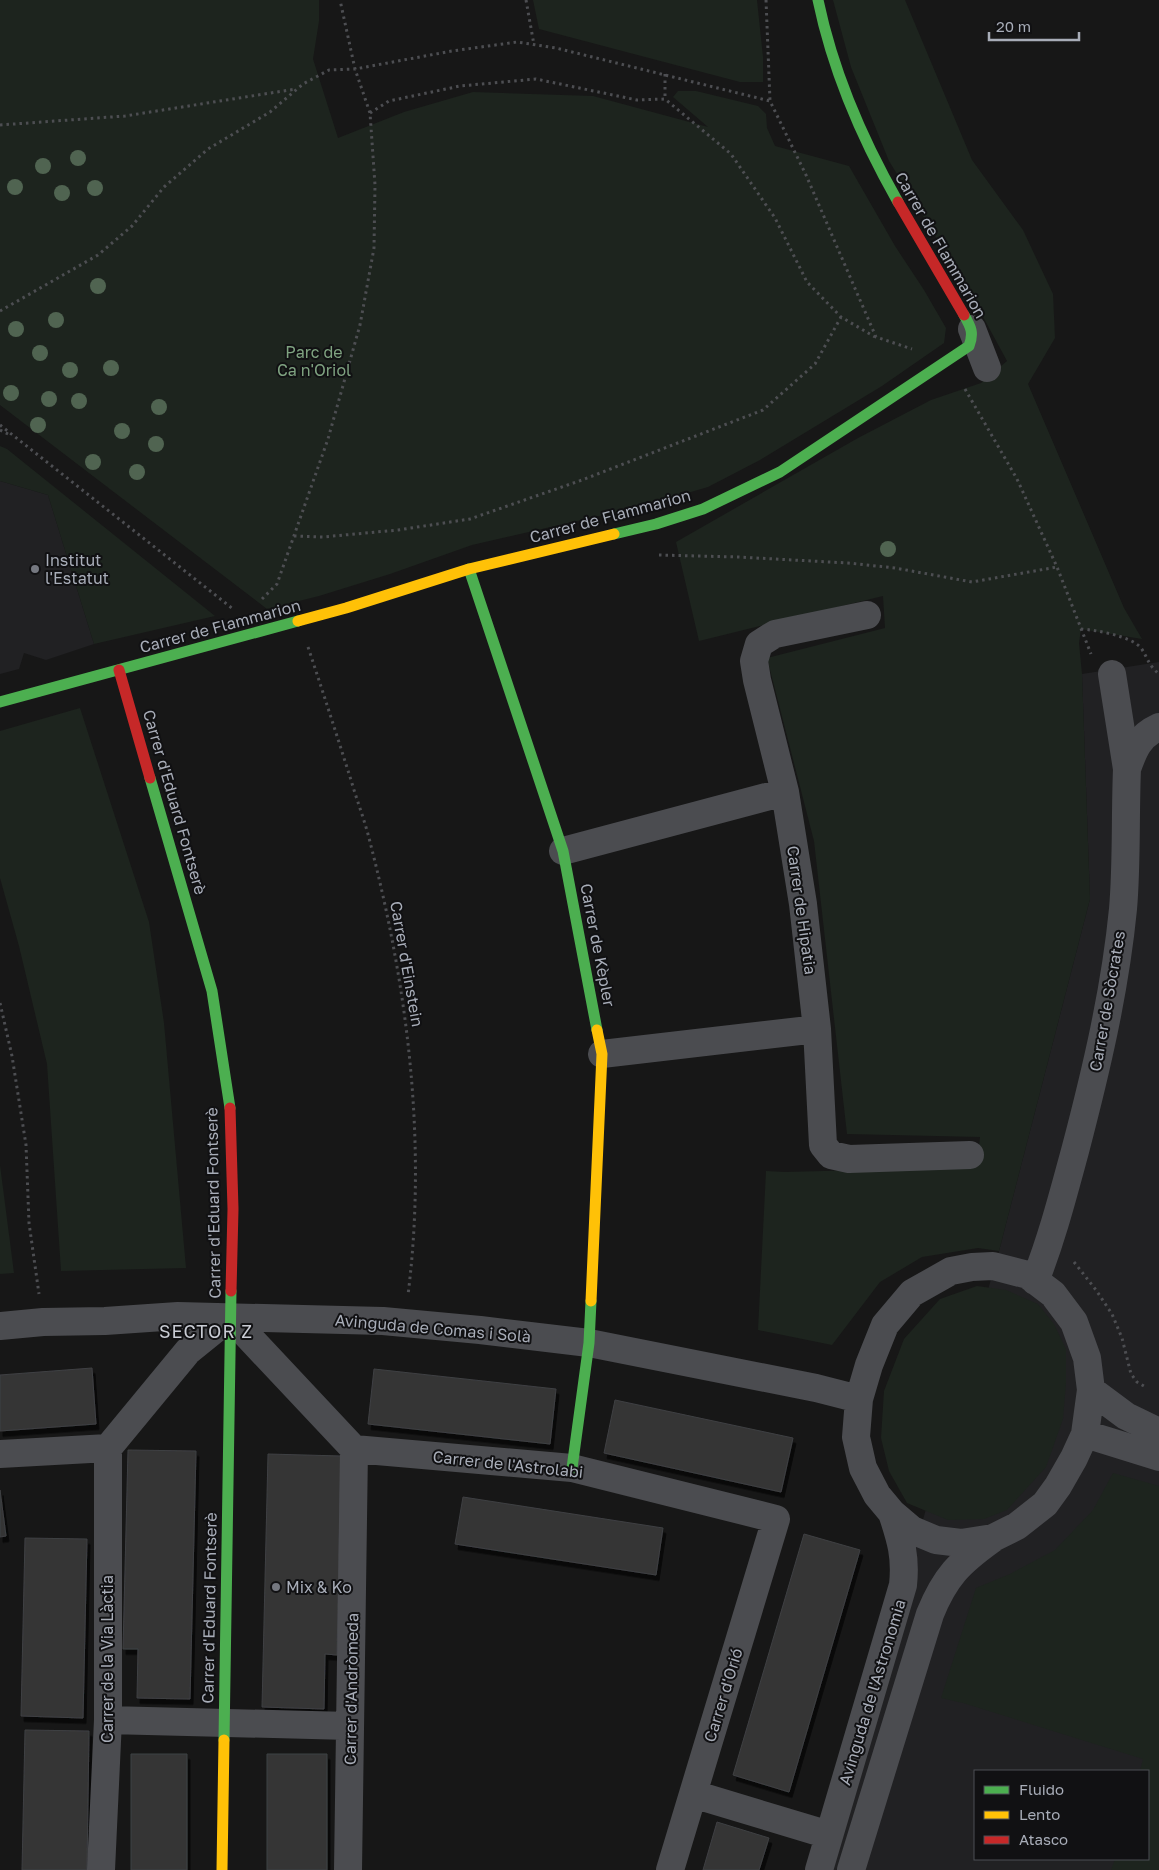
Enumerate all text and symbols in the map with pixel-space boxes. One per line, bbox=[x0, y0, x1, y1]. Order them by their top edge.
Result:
scale bar bbox=[989, 10, 1079, 42]
text: 20 m bbox=[996, 17, 1031, 35]
street label: Carrer de Flammarion bbox=[891, 168, 991, 322]
park label: Parc de Ca n'Oriol bbox=[277, 342, 351, 380]
street label: Carrer de Flammarion bbox=[527, 485, 693, 547]
place label: Institut l'Estatut bbox=[45, 550, 109, 588]
marker: Institut l'Estatut bbox=[29, 563, 41, 575]
street label: Carrer de Flammarion bbox=[137, 595, 303, 657]
street label: Carrer d'Eduard Fontserè bbox=[139, 707, 211, 897]
street label: Carrer de Hipatia bbox=[783, 844, 821, 976]
street label: Carrer de Kèpler bbox=[576, 882, 620, 1008]
street label: Carrer d'Einstein bbox=[386, 900, 428, 1028]
street label: Carrer de Sòcrates bbox=[1085, 929, 1129, 1073]
street label: Carrer d'Eduard Fontserè bbox=[201, 1107, 225, 1299]
street label: Avinguda de Comas i Solà bbox=[334, 1309, 532, 1347]
district label: SECTOR Z bbox=[159, 1320, 253, 1342]
street label: Carrer de l'Astrolabi bbox=[432, 1446, 584, 1482]
street label: Carrer d'Eduard Fontserè bbox=[197, 1512, 221, 1704]
street label: Carrer de la Via Làctia bbox=[97, 1575, 117, 1743]
place label: Mix & Ko bbox=[286, 1577, 352, 1597]
marker: Mix & Ko bbox=[270, 1581, 282, 1593]
street label: Avinguda de l'Astronomia bbox=[834, 1597, 910, 1787]
street label: Carrer d'Andròmeda bbox=[340, 1613, 362, 1765]
street label: Carrer d'Orió bbox=[699, 1646, 747, 1744]
legend bbox=[974, 1770, 1149, 1860]
text: Fluido bbox=[1019, 1780, 1064, 1798]
text: Lento bbox=[1019, 1805, 1060, 1823]
text: Atasco bbox=[1019, 1830, 1068, 1848]

